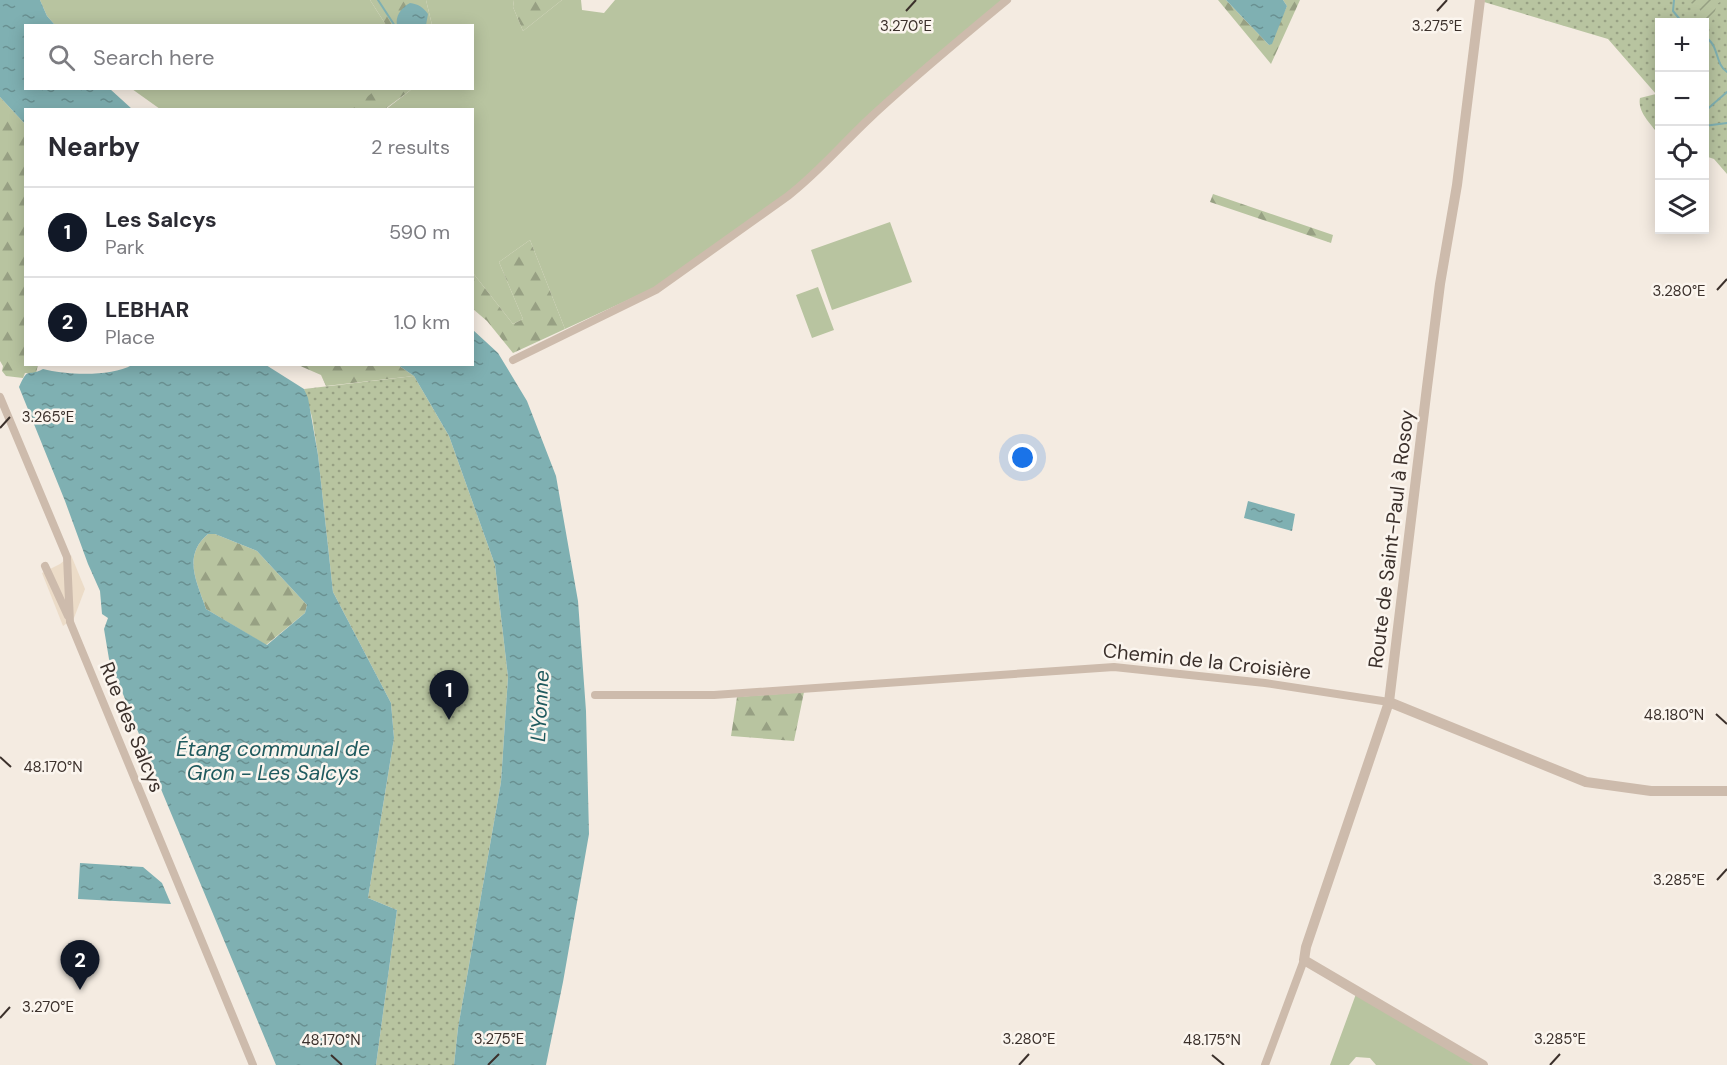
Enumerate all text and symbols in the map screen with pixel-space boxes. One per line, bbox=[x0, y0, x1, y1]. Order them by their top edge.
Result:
text: 3.270°E bbox=[880, 16, 932, 36]
text: 3.275°E bbox=[1412, 16, 1462, 36]
map controls bbox=[1655, 18, 1709, 234]
button: + bbox=[1655, 18, 1709, 72]
search box bbox=[24, 24, 474, 90]
icon: search bbox=[45, 41, 78, 74]
text: Search here bbox=[93, 43, 214, 72]
button: − bbox=[1655, 72, 1709, 126]
button: locate bbox=[1655, 126, 1709, 180]
text: Nearby bbox=[48, 130, 140, 164]
text: 2 results bbox=[371, 134, 450, 160]
button: layers bbox=[1655, 180, 1709, 234]
text: Les Salcys bbox=[105, 205, 217, 234]
text: 1 bbox=[64, 219, 71, 245]
text: 590 m bbox=[389, 219, 450, 245]
text: Park bbox=[105, 234, 145, 260]
text: 3.280°E bbox=[1652, 281, 1706, 301]
text: LEBHAR bbox=[105, 295, 189, 324]
text: 2 bbox=[62, 309, 73, 335]
text: 1.0 km bbox=[394, 309, 450, 335]
text: Place bbox=[105, 324, 155, 350]
text: 3.265°E bbox=[22, 407, 74, 427]
street label: Route de Saint-Paul à Rosoy bbox=[1362, 408, 1420, 670]
your location bbox=[1008, 443, 1037, 472]
street label: Chemin de la Croisière bbox=[1102, 637, 1312, 685]
street label: Rue des Salcys bbox=[94, 658, 170, 796]
water label: L'Yonne bbox=[524, 669, 556, 743]
pin: 1 bbox=[430, 670, 468, 720]
text: 48.180°N bbox=[1644, 705, 1704, 725]
water label: Étang communal de Gron - Les Salcys bbox=[176, 735, 370, 787]
text: 48.170°N bbox=[23, 757, 83, 777]
text: 3.285°E bbox=[1653, 870, 1705, 890]
pin: 2 bbox=[60, 940, 100, 990]
text: 3.270°E bbox=[22, 997, 74, 1017]
text: 3.275°E bbox=[474, 1029, 524, 1049]
text: 3.280°E bbox=[1002, 1029, 1056, 1049]
text: 3.285°E bbox=[1534, 1029, 1586, 1049]
text: 48.170°N bbox=[301, 1030, 361, 1050]
text: 48.175°N bbox=[1183, 1030, 1241, 1050]

